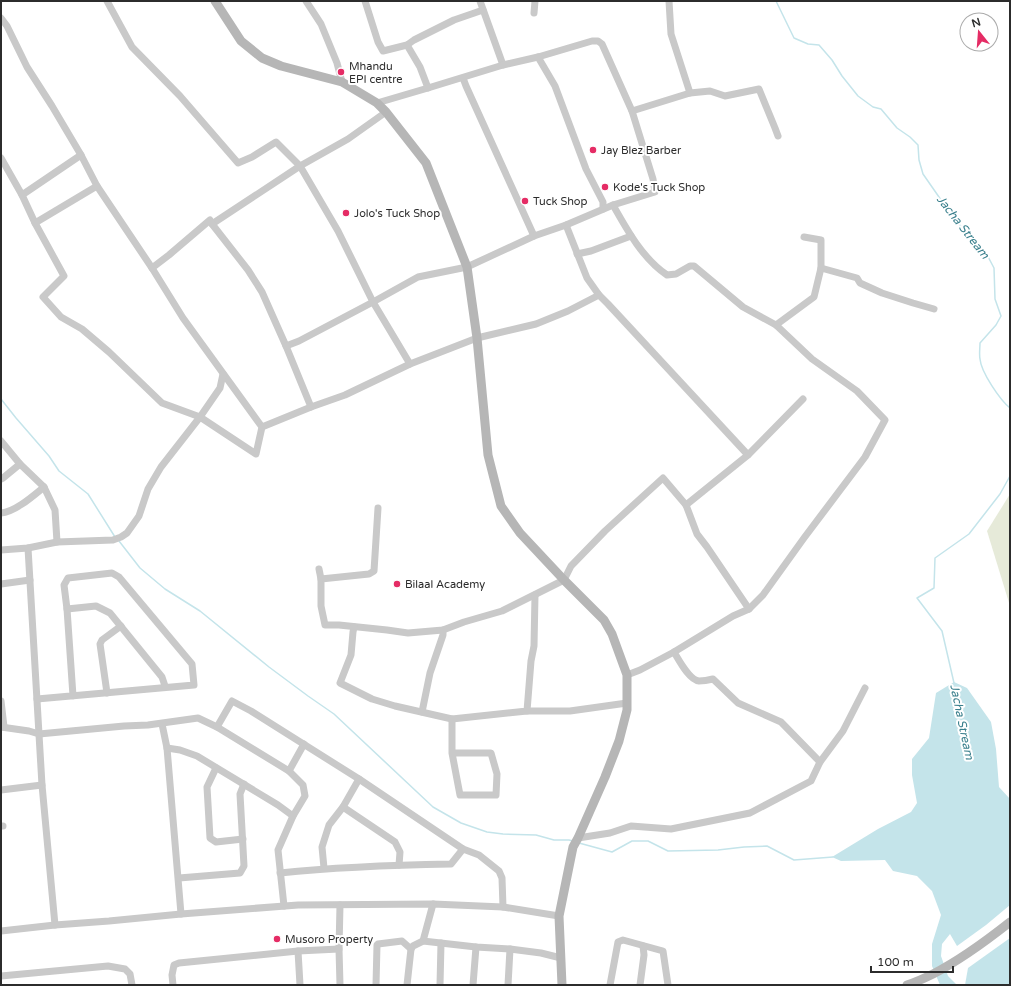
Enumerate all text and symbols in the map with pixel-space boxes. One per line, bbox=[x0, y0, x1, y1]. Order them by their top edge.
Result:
north arrow bbox=[959, 12, 999, 52]
text: N bbox=[970, 15, 982, 30]
place label: Mhandu EPI centre bbox=[349, 60, 403, 86]
marker: Mhandu EPI centre bbox=[336, 67, 346, 77]
place label: Jay Blez Barber bbox=[601, 144, 682, 157]
marker: Jay Blez Barber bbox=[588, 145, 598, 155]
place label: Kode's Tuck Shop bbox=[613, 181, 705, 194]
marker: Kode's Tuck Shop bbox=[600, 182, 610, 192]
water label: Jacha Stream bbox=[934, 193, 993, 262]
place label: Tuck Shop bbox=[533, 195, 588, 208]
marker: Tuck Shop bbox=[520, 196, 530, 206]
place label: Jolo's Tuck Shop bbox=[354, 207, 440, 220]
marker: Jolo's Tuck Shop bbox=[341, 208, 351, 218]
place label: Bilaal Academy bbox=[405, 578, 485, 591]
marker: Bilaal Academy bbox=[392, 579, 402, 589]
water label: Jacha Stream bbox=[947, 683, 977, 762]
place label: Musoro Property bbox=[285, 933, 373, 946]
marker: Musoro Property bbox=[272, 934, 282, 944]
scale bar bbox=[871, 948, 953, 974]
text: 100 m bbox=[877, 955, 914, 969]

